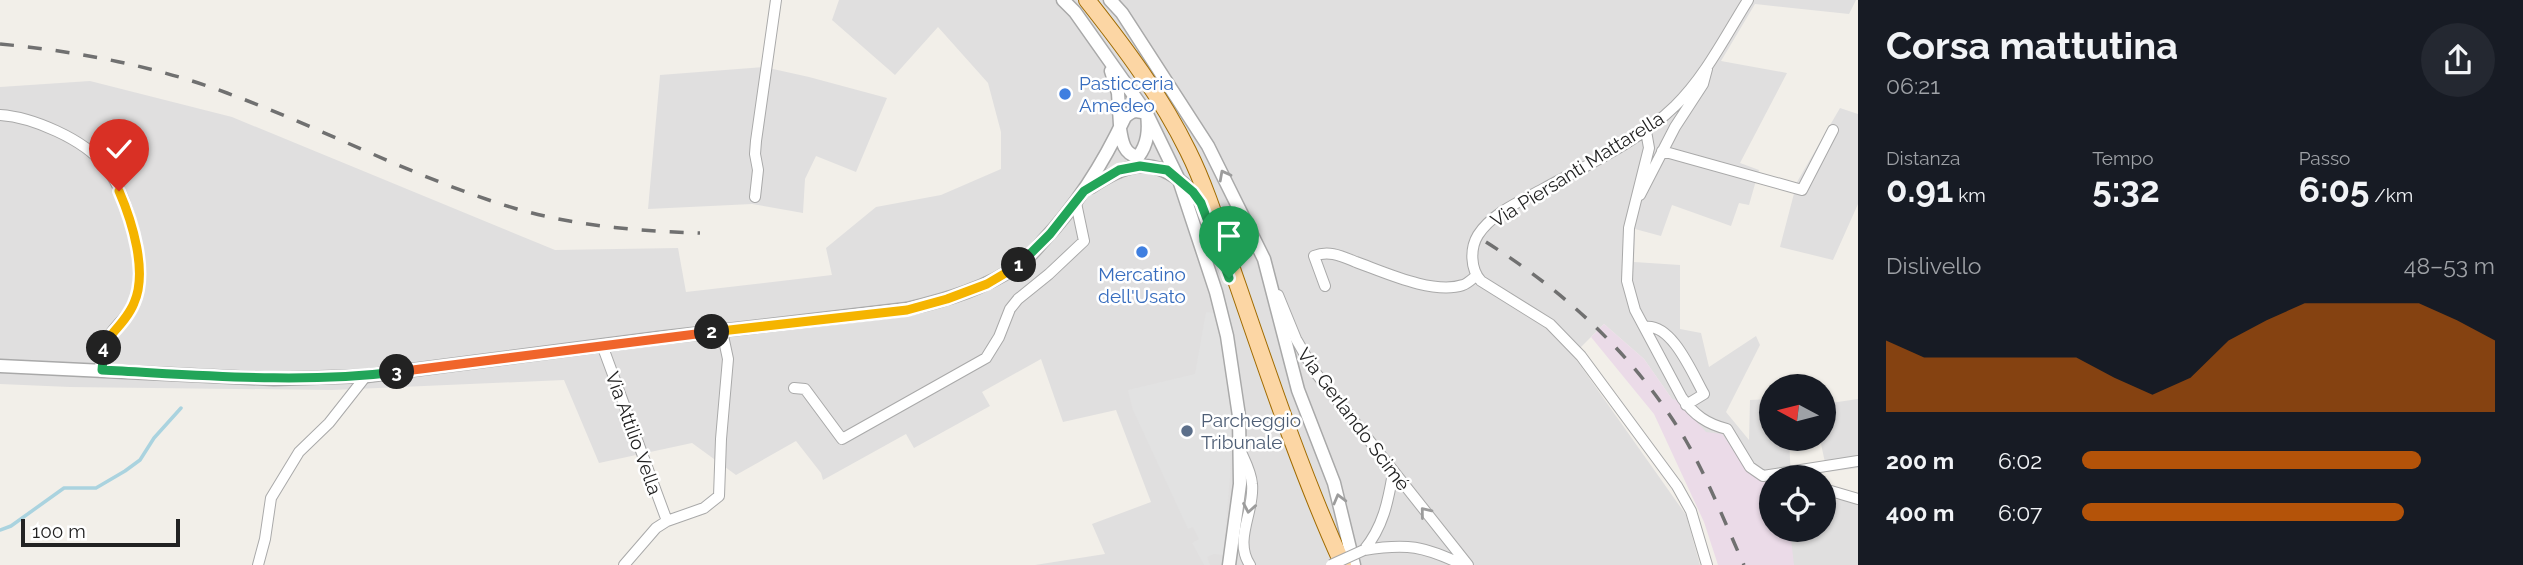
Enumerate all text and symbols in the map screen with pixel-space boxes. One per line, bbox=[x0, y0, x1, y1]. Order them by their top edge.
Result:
text: Corsa mattutina bbox=[1886, 23, 2178, 68]
button: share bbox=[2421, 23, 2495, 97]
place label: Pasticceria Amedeo bbox=[1079, 72, 1174, 116]
text: 06:21 bbox=[1886, 72, 1940, 99]
marker: Pasticceria Amedeo bbox=[1057, 86, 1073, 102]
street label: Via Piersanti Mattarella bbox=[1486, 107, 1668, 231]
pin bbox=[89, 119, 149, 191]
icon: check bbox=[100, 130, 138, 168]
text: Distanza bbox=[1886, 147, 1960, 169]
text: Tempo bbox=[2092, 147, 2153, 169]
text: Passo bbox=[2299, 147, 2350, 169]
text: 0.91 bbox=[1886, 169, 1953, 210]
text: 5:32 bbox=[2092, 169, 2160, 210]
text: 6:05 bbox=[2299, 169, 2369, 210]
one-way arrow bbox=[1219, 170, 1232, 182]
text: km bbox=[1953, 184, 1986, 206]
text: /km bbox=[2369, 184, 2413, 206]
pin bbox=[1199, 206, 1259, 278]
icon: arrive bbox=[1210, 217, 1248, 255]
marker: Mercatino dell'Usato bbox=[1134, 244, 1150, 260]
pin: 1 bbox=[1002, 247, 1036, 282]
text: Dislivello bbox=[1886, 252, 1981, 279]
text: 48–53 m bbox=[2404, 252, 2495, 279]
text: 1 bbox=[1014, 253, 1023, 275]
place label: Mercatino dell'Usato bbox=[1098, 263, 1186, 307]
pin: 2 bbox=[694, 314, 730, 350]
text: 2 bbox=[706, 320, 717, 342]
pin: 4 bbox=[86, 330, 122, 366]
text: 4 bbox=[98, 336, 109, 358]
street label: Via Gerlando Scimé bbox=[1293, 343, 1415, 495]
pin: 3 bbox=[380, 354, 414, 390]
text: 3 bbox=[391, 360, 402, 382]
street label: Via Attilio Vella bbox=[602, 369, 666, 497]
north arrow bbox=[1759, 374, 1836, 452]
map controls bbox=[1759, 374, 1836, 542]
place label: Parcheggio Tribunale bbox=[1201, 409, 1301, 453]
marker: Parcheggio Tribunale bbox=[1179, 423, 1195, 439]
text: 200 m bbox=[1886, 447, 1954, 474]
text: 6:02 bbox=[1998, 447, 2042, 474]
button: locate bbox=[1759, 465, 1836, 542]
one-way arrow bbox=[1333, 493, 1347, 505]
text: 400 m bbox=[1886, 499, 1954, 526]
text: 6:07 bbox=[1998, 499, 2042, 526]
one-way arrow bbox=[1242, 502, 1257, 514]
one-way arrow bbox=[1421, 507, 1433, 520]
scale bar bbox=[21, 516, 180, 548]
text: 100 m bbox=[32, 520, 86, 542]

